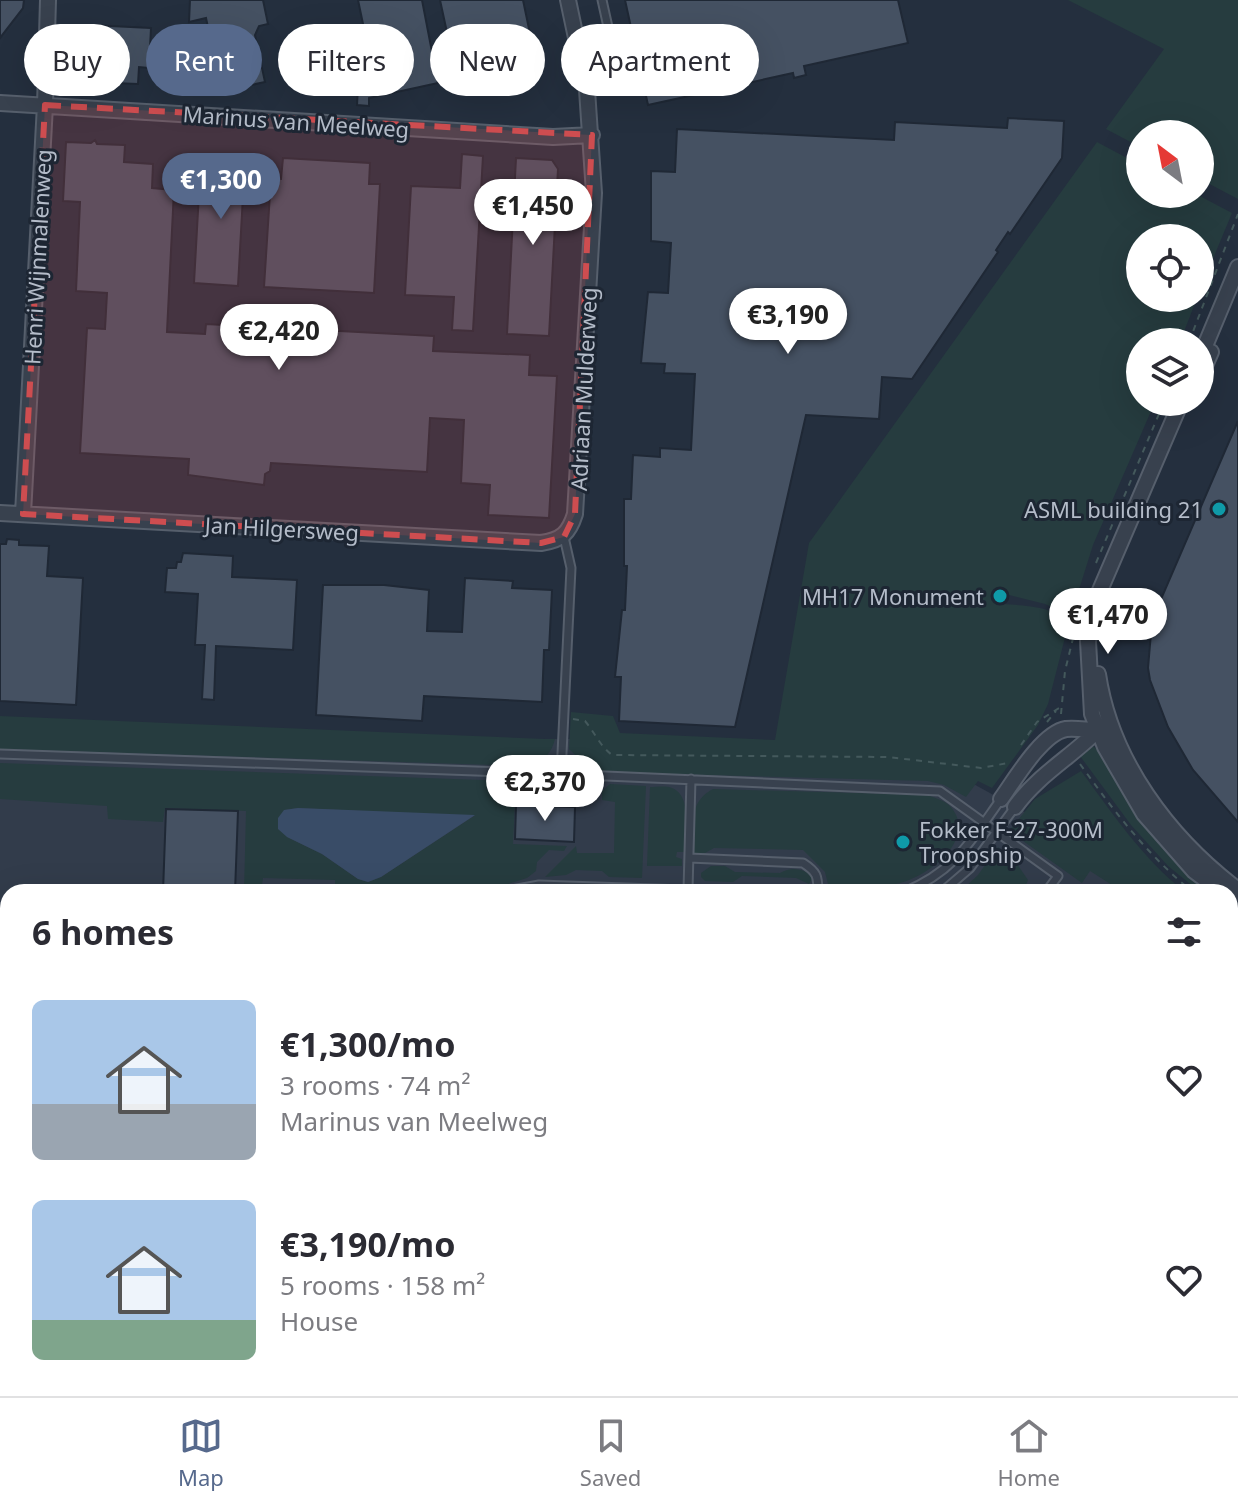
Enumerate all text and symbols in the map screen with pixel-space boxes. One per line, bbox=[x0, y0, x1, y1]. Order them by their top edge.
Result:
chip: Buy bbox=[24, 24, 130, 96]
chip: Rent bbox=[146, 24, 262, 96]
chip: Filters bbox=[278, 24, 414, 96]
chip: New bbox=[430, 24, 545, 96]
chip: Apartment bbox=[561, 24, 759, 96]
street label: Marinus van Meelweg bbox=[182, 98, 410, 144]
north arrow bbox=[1126, 120, 1214, 208]
map controls bbox=[1126, 120, 1214, 416]
street label: Henri Wijnmalenweg bbox=[16, 148, 58, 366]
pin: €1,300 bbox=[156, 153, 286, 221]
text: €1,300 bbox=[180, 161, 262, 197]
pin: €1,450 bbox=[468, 179, 598, 247]
text: €1,450 bbox=[492, 187, 574, 223]
button: locate bbox=[1126, 224, 1214, 312]
street label: Adriaan Mulderweg bbox=[563, 286, 603, 492]
pin: €3,190 bbox=[723, 288, 853, 356]
text: €3,190 bbox=[747, 296, 829, 332]
pin: €2,420 bbox=[214, 304, 344, 372]
text: €2,420 bbox=[238, 312, 320, 348]
button: layers bbox=[1126, 328, 1214, 416]
place label: ASML building 21 bbox=[1024, 494, 1203, 524]
marker: ASML building 21 bbox=[1210, 500, 1228, 518]
street label: Jan Hilgersweg bbox=[202, 509, 360, 547]
place label: MH17 Monument bbox=[802, 581, 984, 611]
marker: MH17 Monument bbox=[991, 587, 1009, 605]
pin: €1,470 bbox=[1043, 588, 1173, 656]
text: €1,470 bbox=[1067, 596, 1149, 632]
pin: €2,370 bbox=[480, 755, 610, 823]
text: €2,370 bbox=[504, 763, 586, 799]
place label: Fokker F-27-300M Troopship bbox=[919, 814, 1103, 869]
marker: Fokker F-27-300M Troopship bbox=[894, 833, 912, 851]
text: 6 homes bbox=[32, 909, 174, 955]
icon: filters bbox=[1162, 910, 1206, 954]
text: €1,300/mo bbox=[280, 1021, 455, 1067]
icon: home bbox=[96, 1032, 192, 1128]
icon: heart bbox=[1162, 1058, 1206, 1102]
text: 3 rooms · 74 m² bbox=[280, 1067, 470, 1103]
text: Marinus van Meelweg bbox=[280, 1103, 548, 1139]
text: €3,190/mo bbox=[280, 1221, 455, 1267]
icon: home bbox=[96, 1232, 192, 1328]
icon: heart bbox=[1162, 1258, 1206, 1302]
text: 5 rooms · 158 m² bbox=[280, 1267, 485, 1303]
text: House bbox=[280, 1303, 358, 1339]
tab: Map bbox=[178, 1414, 224, 1492]
tab: Saved bbox=[580, 1414, 641, 1492]
tab: Home bbox=[997, 1414, 1060, 1492]

